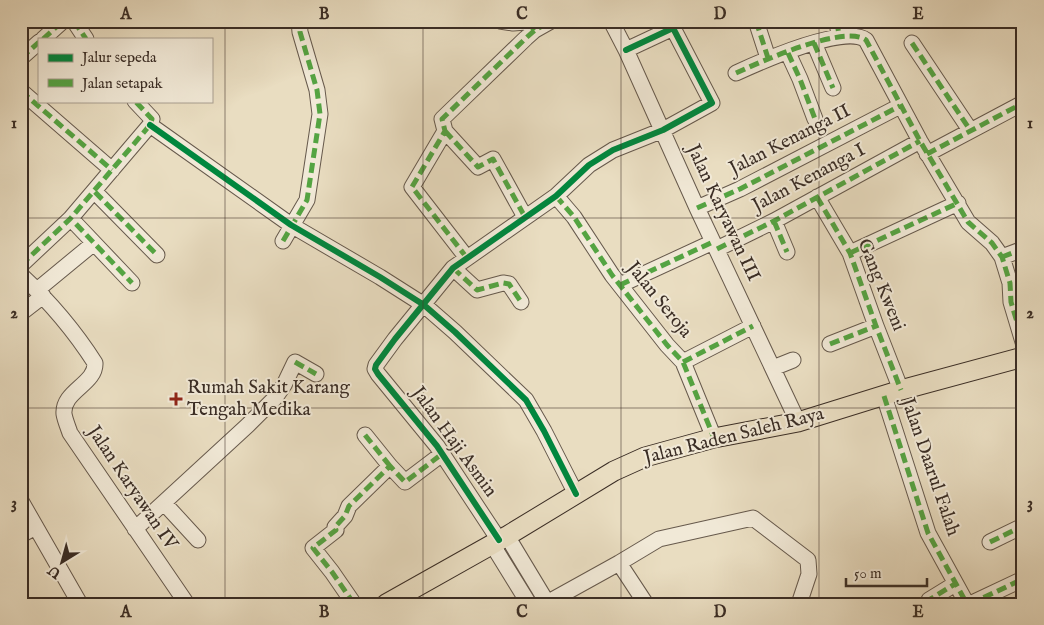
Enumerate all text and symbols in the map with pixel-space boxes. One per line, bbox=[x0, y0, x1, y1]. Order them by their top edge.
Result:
text: A bbox=[120, 5, 133, 25]
text: B bbox=[319, 5, 330, 25]
text: C bbox=[516, 5, 528, 25]
text: D bbox=[714, 5, 727, 25]
text: E bbox=[912, 5, 924, 25]
legend bbox=[38, 38, 212, 102]
text: Jalur sepeda bbox=[80, 48, 157, 67]
text: Jalan setapak bbox=[80, 74, 163, 93]
street label: Jalan Kenanga II bbox=[726, 100, 854, 180]
text: 1 bbox=[11, 114, 17, 134]
text: 1 bbox=[1027, 114, 1033, 134]
street label: Jalan Karyawan III bbox=[680, 139, 765, 285]
street label: Jalan Kenanga I bbox=[749, 139, 869, 217]
street label: Gang Kweni bbox=[852, 235, 910, 335]
street label: Jalan Seroja bbox=[620, 255, 698, 344]
text: 2 bbox=[10, 304, 18, 324]
text: 2 bbox=[1026, 304, 1034, 324]
place label: Rumah Sakit Karang Tengah Medika bbox=[187, 376, 350, 422]
street label: Jalan Haji Asmin bbox=[405, 380, 502, 502]
marker: Rumah Sakit Karang Tengah Medika bbox=[169, 392, 183, 406]
street label: Jalan Daarul Falah bbox=[894, 393, 965, 539]
street label: Jalan Raden Saleh Raya bbox=[640, 402, 827, 470]
street label: Jalan Karyawan IV bbox=[80, 420, 183, 555]
text: 3 bbox=[11, 494, 17, 514]
text: 3 bbox=[1027, 494, 1033, 514]
north arrow bbox=[38, 538, 88, 588]
scale bar bbox=[846, 555, 928, 587]
text: U bbox=[44, 560, 66, 583]
text: 50 m bbox=[854, 564, 882, 583]
text: A bbox=[120, 603, 133, 623]
text: B bbox=[319, 603, 330, 623]
text: C bbox=[516, 603, 528, 623]
text: D bbox=[714, 603, 727, 623]
text: E bbox=[912, 603, 924, 623]

